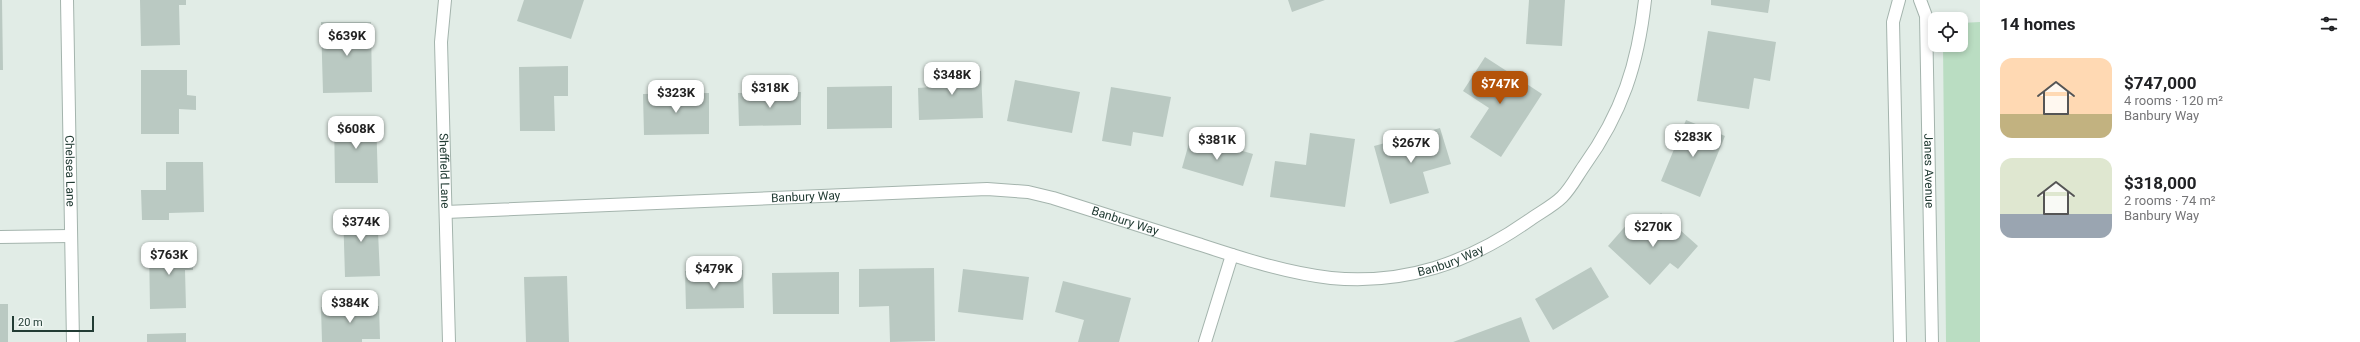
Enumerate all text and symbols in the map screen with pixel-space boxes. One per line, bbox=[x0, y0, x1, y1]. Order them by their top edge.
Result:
map controls bbox=[1928, 12, 1968, 52]
button: locate bbox=[1928, 12, 1968, 52]
icon: filters bbox=[2318, 13, 2340, 35]
text: 14 homes bbox=[2000, 14, 2076, 34]
pin: $639K bbox=[319, 23, 375, 57]
text: $639K bbox=[328, 28, 366, 43]
pin: $348K bbox=[924, 62, 980, 96]
text: $348K bbox=[933, 67, 971, 82]
pin: $747K bbox=[1472, 71, 1528, 105]
text: $747,000 bbox=[2124, 73, 2196, 93]
icon: home bbox=[2032, 74, 2080, 122]
pin: $318K bbox=[742, 75, 798, 109]
text: $747K bbox=[1481, 76, 1519, 91]
pin: $323K bbox=[648, 80, 704, 114]
text: $318K bbox=[751, 80, 789, 95]
text: $323K bbox=[657, 85, 695, 100]
text: 4 rooms · 120 m² bbox=[2124, 93, 2223, 108]
text: Banbury Way bbox=[2124, 108, 2199, 123]
pin: $608K bbox=[328, 116, 384, 150]
text: $608K bbox=[337, 121, 375, 136]
pin: $283K bbox=[1665, 124, 1721, 158]
pin: $381K bbox=[1189, 127, 1245, 161]
text: $283K bbox=[1674, 129, 1712, 144]
pin: $267K bbox=[1383, 130, 1439, 164]
text: $381K bbox=[1198, 132, 1236, 147]
street label: Sheffield Lane bbox=[436, 133, 452, 209]
street label: Janes Avenue bbox=[1921, 133, 1937, 208]
street label: Chelsea Lane bbox=[62, 135, 78, 207]
text: $267K bbox=[1392, 135, 1430, 150]
text: $318,000 bbox=[2124, 173, 2196, 193]
icon: home bbox=[2032, 174, 2080, 222]
street label: Banbury Way bbox=[771, 188, 841, 205]
text: 2 rooms · 74 m² bbox=[2124, 193, 2216, 208]
street label: Banbury Way bbox=[1090, 204, 1161, 238]
text: Banbury Way bbox=[2124, 208, 2199, 223]
pin: $374K bbox=[333, 209, 389, 243]
text: $374K bbox=[342, 214, 380, 229]
pin: $270K bbox=[1625, 214, 1681, 248]
text: $270K bbox=[1634, 219, 1672, 234]
pin: $763K bbox=[141, 242, 197, 276]
street label: Banbury Way bbox=[1416, 242, 1486, 279]
text: $763K bbox=[150, 247, 188, 262]
pin: $479K bbox=[686, 256, 742, 290]
text: $479K bbox=[695, 261, 733, 276]
pin: $384K bbox=[322, 290, 378, 324]
text: $384K bbox=[331, 295, 369, 310]
scale bar bbox=[12, 314, 94, 333]
text: 20 m bbox=[18, 316, 43, 329]

